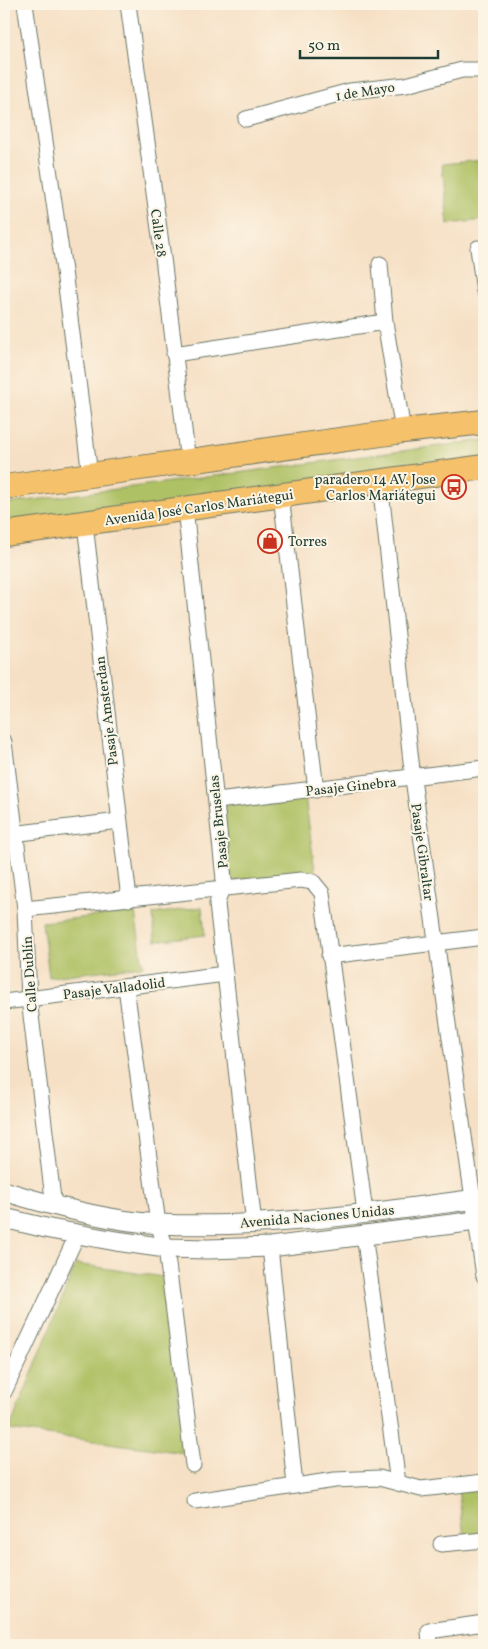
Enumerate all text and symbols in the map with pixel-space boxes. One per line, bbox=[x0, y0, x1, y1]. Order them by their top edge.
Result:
scale bar bbox=[300, 28, 438, 60]
text: 50 m bbox=[308, 36, 340, 57]
street label: 1 de Mayo bbox=[334, 78, 396, 107]
street label: Calle 28 bbox=[145, 208, 170, 259]
place label: paradero 14 AV. Jose Carlos Mariátegui bbox=[314, 471, 436, 506]
bus stop icon: paradero 14 AV. Jose Carlos Mariátegui bbox=[441, 474, 467, 500]
street label: Avenida José Carlos Mariátegui bbox=[104, 486, 295, 531]
shop icon: Torres bbox=[257, 528, 283, 554]
place label: Torres bbox=[288, 533, 327, 552]
street label: Pasaje Amsterdan bbox=[91, 655, 124, 767]
street label: Pasaje Ginebra bbox=[305, 773, 398, 802]
street label: Pasaje Bruselas bbox=[205, 774, 234, 869]
street label: Pasaje Gibraltar bbox=[405, 802, 438, 902]
street label: Calle Dublín bbox=[18, 935, 43, 1013]
street label: Pasaje Valladolid bbox=[62, 974, 167, 1005]
street label: Avenida Naciones Unidas bbox=[239, 1201, 395, 1234]

